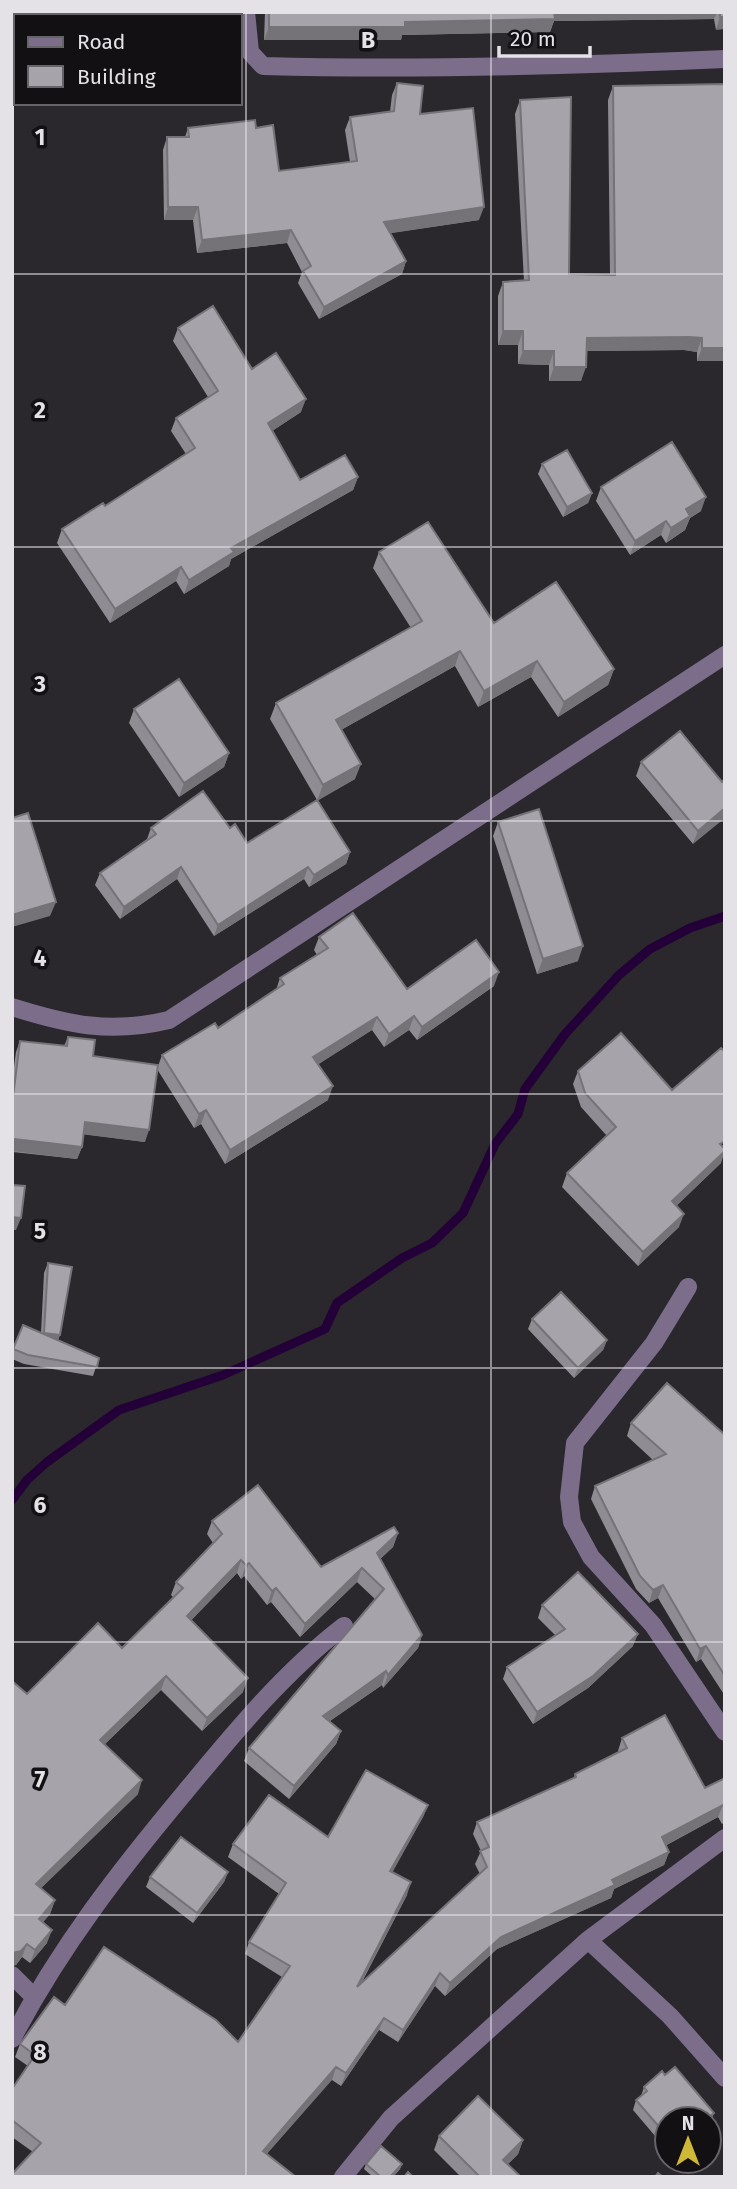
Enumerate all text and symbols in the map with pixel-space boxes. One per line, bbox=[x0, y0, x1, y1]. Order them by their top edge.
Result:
legend bbox=[14, 14, 242, 105]
scale bar bbox=[499, 14, 590, 58]
text: B bbox=[361, 26, 375, 54]
text: 20 m bbox=[510, 26, 556, 52]
text: Road bbox=[77, 29, 125, 55]
text: Building bbox=[77, 64, 156, 90]
text: 1 bbox=[35, 123, 45, 151]
text: 2 bbox=[34, 396, 46, 424]
text: 3 bbox=[33, 670, 46, 698]
text: 4 bbox=[34, 944, 47, 972]
text: 5 bbox=[34, 1217, 46, 1245]
text: 6 bbox=[34, 1491, 47, 1519]
text: 7 bbox=[35, 1765, 46, 1793]
text: 8 bbox=[33, 2038, 47, 2066]
north arrow bbox=[653, 2105, 723, 2175]
text: N bbox=[682, 2112, 694, 2135]

